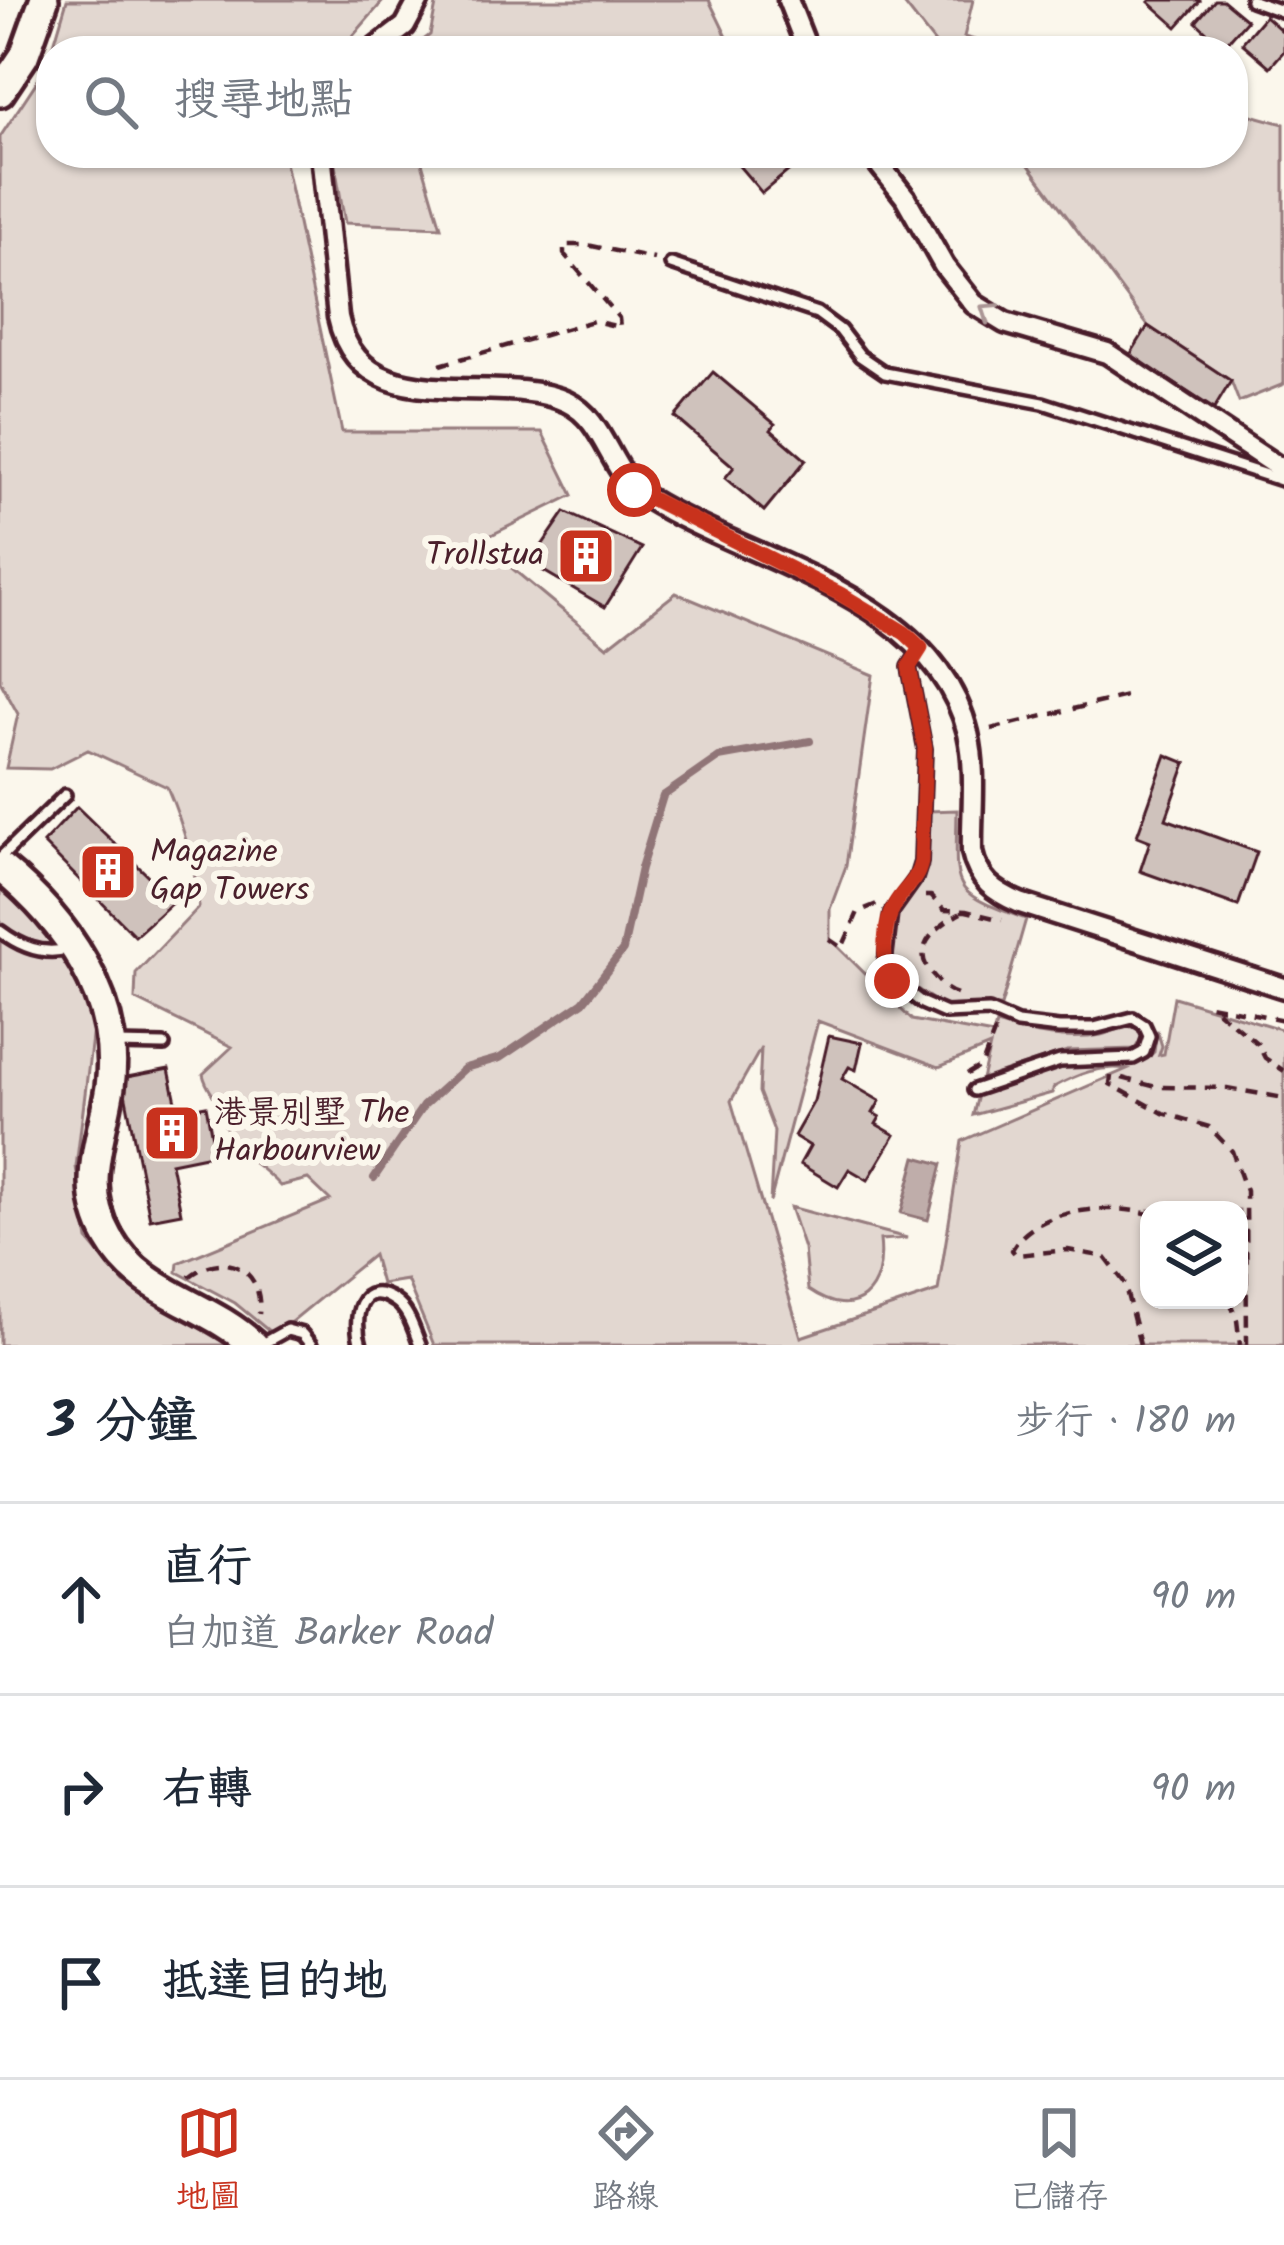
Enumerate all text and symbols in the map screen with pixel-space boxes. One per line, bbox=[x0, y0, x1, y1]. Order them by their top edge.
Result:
search box bbox=[36, 36, 1248, 168]
text: 搜尋地點 bbox=[174, 66, 354, 138]
icon: search bbox=[78, 69, 144, 135]
one-way arrow bbox=[979, 304, 1001, 326]
route start bbox=[607, 463, 661, 517]
building icon: Trollstua bbox=[555, 525, 617, 587]
place label: Trollstua bbox=[426, 530, 544, 583]
place label: Magazine Gap Towers bbox=[150, 827, 309, 918]
building icon: Magazine Gap Towers bbox=[77, 841, 139, 903]
route end bbox=[865, 954, 919, 1008]
place label: 港景別墅 The Harbourview bbox=[214, 1088, 410, 1179]
building icon: 港景別墅 The Harbourview bbox=[141, 1102, 203, 1164]
map controls bbox=[1140, 1201, 1248, 1309]
button: layers bbox=[1140, 1201, 1248, 1309]
text: 3 分鐘 bbox=[48, 1383, 198, 1464]
text: 步行 · 180 m bbox=[1016, 1392, 1236, 1454]
text: 直行 bbox=[162, 1532, 252, 1604]
icon: ahead bbox=[48, 1566, 114, 1632]
text: 90 m bbox=[1151, 1568, 1236, 1630]
text: 白加道 Barker Road bbox=[162, 1604, 493, 1666]
text: 右轉 bbox=[162, 1755, 252, 1827]
icon: right bbox=[48, 1758, 114, 1824]
text: 90 m bbox=[1151, 1760, 1236, 1822]
text: 抵達目的地 bbox=[162, 1947, 387, 2019]
icon: arrive bbox=[48, 1950, 114, 2016]
tab: 地圖 bbox=[176, 2100, 242, 2225]
tab: 路線 bbox=[593, 2100, 659, 2225]
tab: 已儲存 bbox=[1010, 2100, 1109, 2225]

